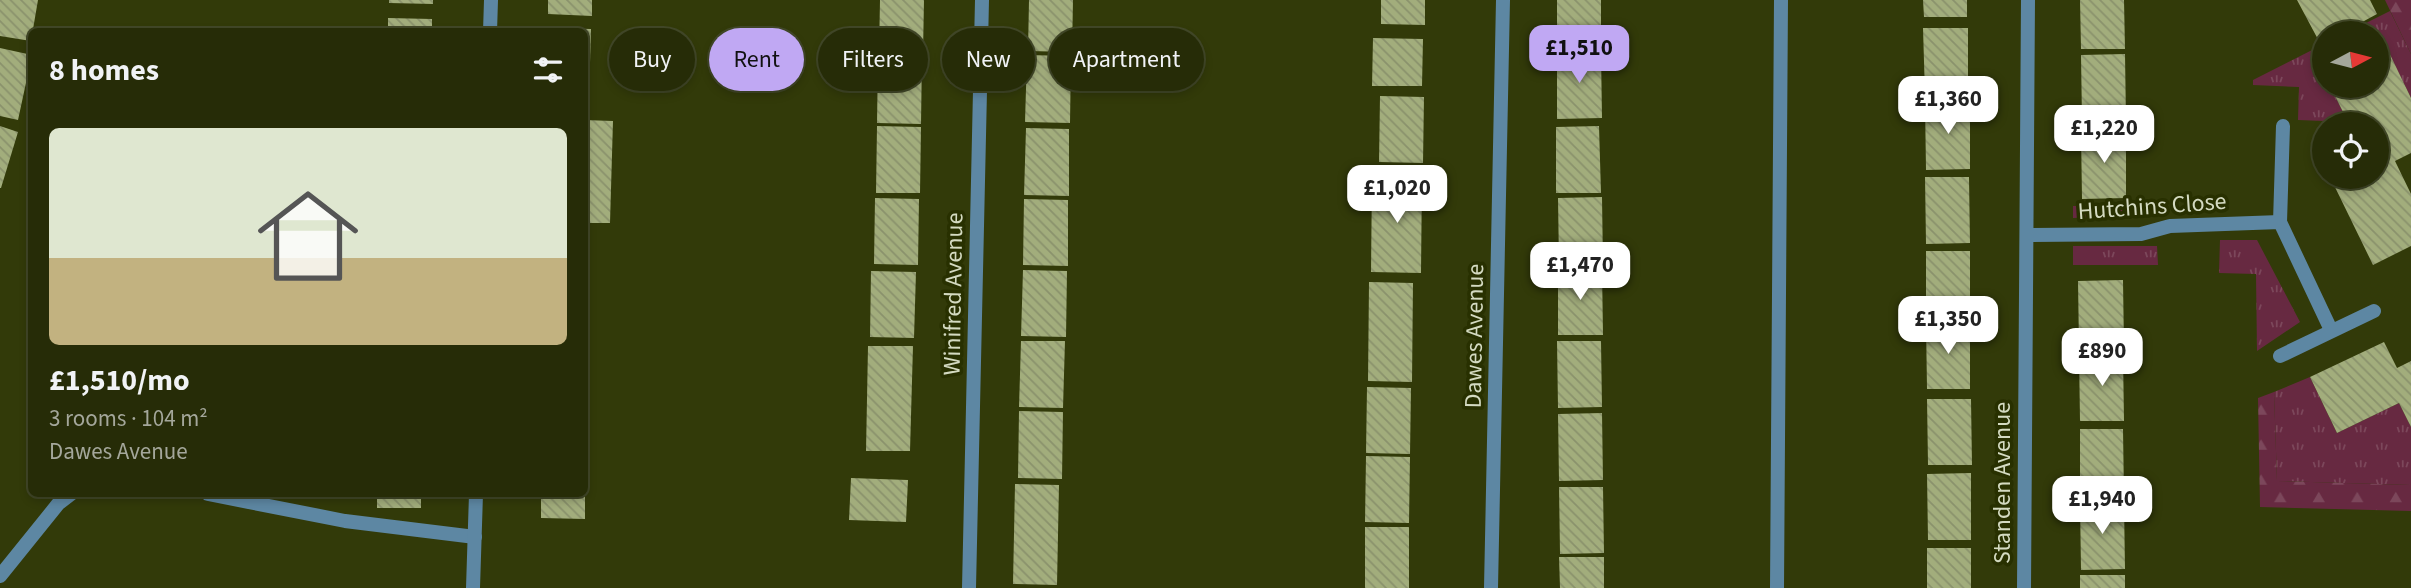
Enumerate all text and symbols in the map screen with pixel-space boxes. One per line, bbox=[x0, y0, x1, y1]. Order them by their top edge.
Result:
north arrow bbox=[2312, 21, 2389, 98]
map controls bbox=[2312, 21, 2389, 189]
pin: £1,510 bbox=[1522, 25, 1636, 85]
chip: Buy bbox=[609, 28, 695, 91]
chip: Rent bbox=[709, 28, 804, 91]
chip: Filters bbox=[818, 28, 928, 91]
chip: New bbox=[942, 28, 1035, 91]
chip: Apartment bbox=[1049, 28, 1204, 91]
text: £1,510 bbox=[1545, 31, 1613, 64]
text: 8 homes bbox=[49, 49, 159, 92]
icon: filters bbox=[529, 51, 567, 89]
pin: £1,360 bbox=[1891, 76, 2005, 136]
text: £1,360 bbox=[1914, 82, 1982, 115]
pin: £1,220 bbox=[2047, 106, 2161, 165]
text: £1,220 bbox=[2070, 111, 2138, 144]
button: locate bbox=[2312, 112, 2389, 189]
pin: £1,020 bbox=[1340, 166, 1454, 225]
text: £1,020 bbox=[1363, 171, 1431, 204]
icon: home bbox=[245, 173, 371, 299]
street label: Hutchins Close bbox=[2076, 184, 2228, 229]
street label: Winifred Avenue bbox=[935, 212, 972, 376]
pin: £1,470 bbox=[1523, 243, 1637, 302]
text: £1,470 bbox=[1546, 248, 1614, 281]
street label: Dawes Avenue bbox=[1456, 263, 1493, 409]
pin: £1,350 bbox=[1891, 296, 2005, 356]
text: £1,350 bbox=[1914, 302, 1982, 335]
pin: £890 bbox=[2061, 328, 2143, 388]
text: £890 bbox=[2078, 334, 2126, 367]
text: £1,510/mo bbox=[49, 359, 190, 402]
text: 3 rooms · 104 m² bbox=[49, 402, 208, 435]
street label: Standen Avenue bbox=[1985, 402, 2020, 564]
text: Dawes Avenue bbox=[49, 435, 188, 468]
pin: £1,940 bbox=[2045, 476, 2159, 536]
text: £1,940 bbox=[2068, 482, 2136, 515]

